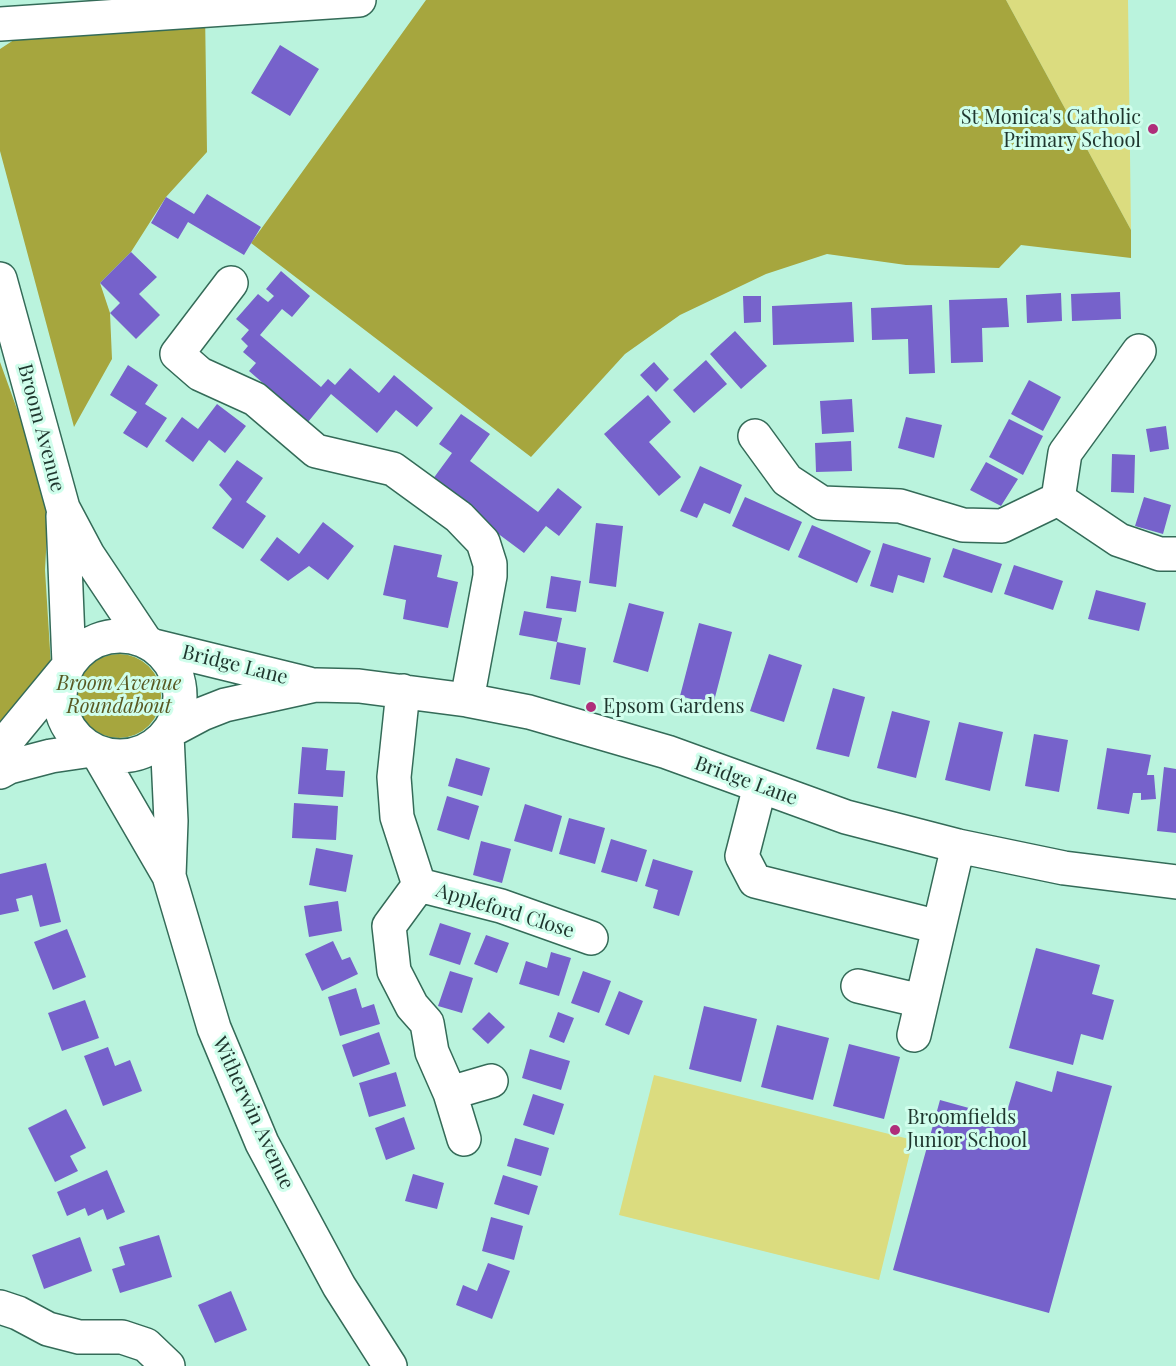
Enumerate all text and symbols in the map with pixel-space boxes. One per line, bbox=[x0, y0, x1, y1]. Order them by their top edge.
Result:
place label: St Monica's Catholic Primary School bbox=[961, 106, 1141, 153]
marker: St Monica's Catholic Primary School bbox=[1146, 122, 1160, 136]
street label: Broom Avenue bbox=[12, 361, 70, 495]
street label: Bridge Lane bbox=[180, 640, 290, 690]
park label: Broom Avenue Roundabout bbox=[57, 672, 181, 719]
place label: Epsom Gardens bbox=[603, 695, 744, 719]
marker: Epsom Gardens bbox=[584, 700, 598, 714]
street label: Bridge Lane bbox=[691, 751, 801, 811]
street label: Appleford Close bbox=[433, 879, 577, 943]
street label: Witherwin Avenue bbox=[207, 1033, 299, 1193]
place label: Broomfields Junior School bbox=[907, 1106, 1027, 1153]
marker: Broomfields Junior School bbox=[888, 1123, 902, 1137]

